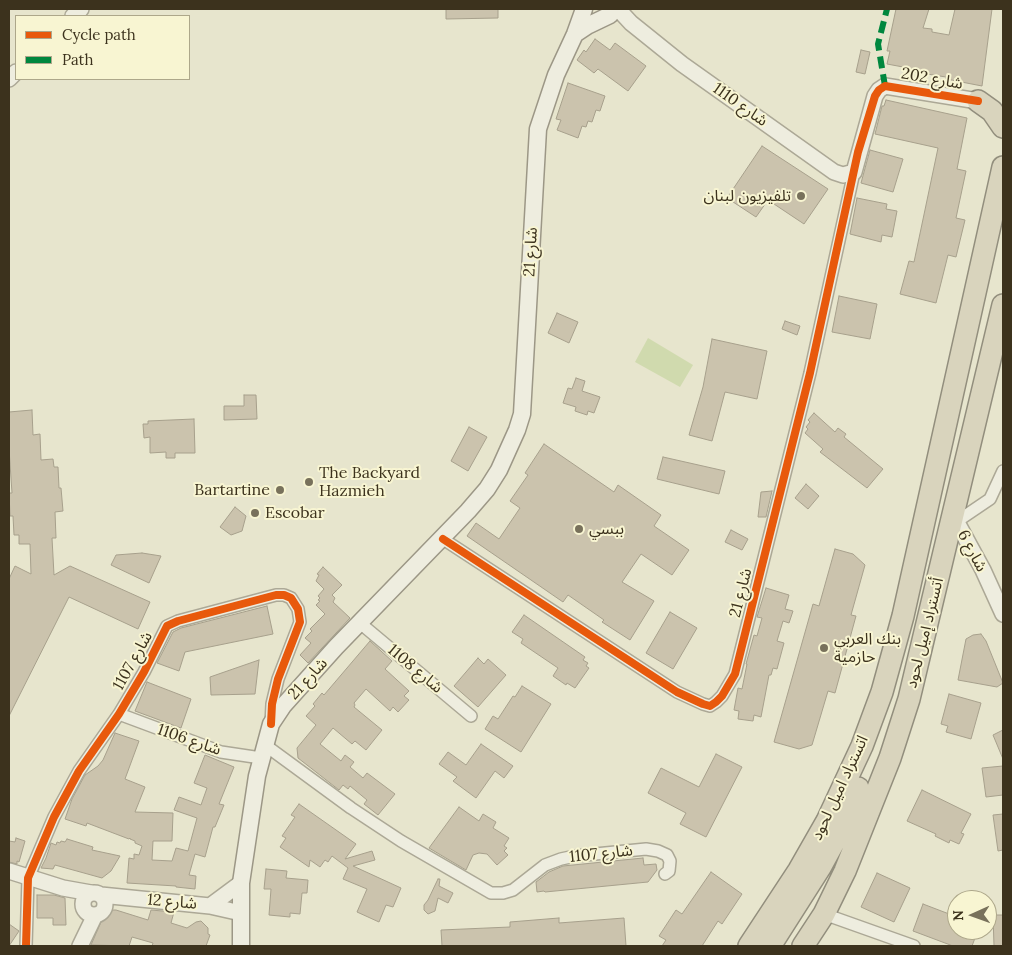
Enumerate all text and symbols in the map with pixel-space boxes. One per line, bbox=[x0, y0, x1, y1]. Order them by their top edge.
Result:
legend bbox=[15, 15, 190, 80]
text: Cycle path bbox=[62, 25, 136, 44]
text: Path bbox=[62, 50, 93, 69]
street label: شارع 202 bbox=[900, 64, 964, 94]
street label: شارع 1110 bbox=[709, 79, 771, 131]
place label: تلفيزيون لبنان bbox=[703, 186, 791, 206]
marker: تلفيزيون لبنان bbox=[795, 190, 807, 202]
street label: شارع 21 bbox=[520, 227, 542, 277]
place label: The Backyard Hazmieh bbox=[319, 463, 420, 501]
marker: The Backyard Hazmieh bbox=[303, 476, 315, 488]
place label: Bartartine bbox=[194, 480, 270, 500]
marker: Bartartine bbox=[274, 484, 286, 496]
place label: Escobar bbox=[265, 503, 325, 523]
marker: Escobar bbox=[249, 507, 261, 519]
place label: ببسي bbox=[589, 519, 624, 539]
marker: ببسي bbox=[573, 523, 585, 535]
street label: شارع 6 bbox=[953, 527, 991, 575]
street label: شارع 21 bbox=[726, 567, 756, 619]
street label: أتستراد إميل لحود bbox=[902, 576, 948, 690]
street label: شارع 1107 bbox=[109, 628, 157, 694]
place label: بنك العربي حازمية bbox=[834, 629, 901, 667]
street label: شارع 1108 bbox=[384, 640, 446, 698]
marker: بنك العربي حازمية bbox=[818, 642, 830, 654]
street label: شارع 21 bbox=[284, 654, 332, 704]
street label: شارع 1106 bbox=[155, 720, 223, 760]
street label: اتستراد اميل لحود bbox=[807, 733, 873, 843]
street label: شارع 1107 bbox=[568, 841, 634, 867]
street label: شارع 12 bbox=[146, 890, 198, 914]
north arrow bbox=[947, 890, 997, 940]
text: N bbox=[949, 910, 967, 921]

